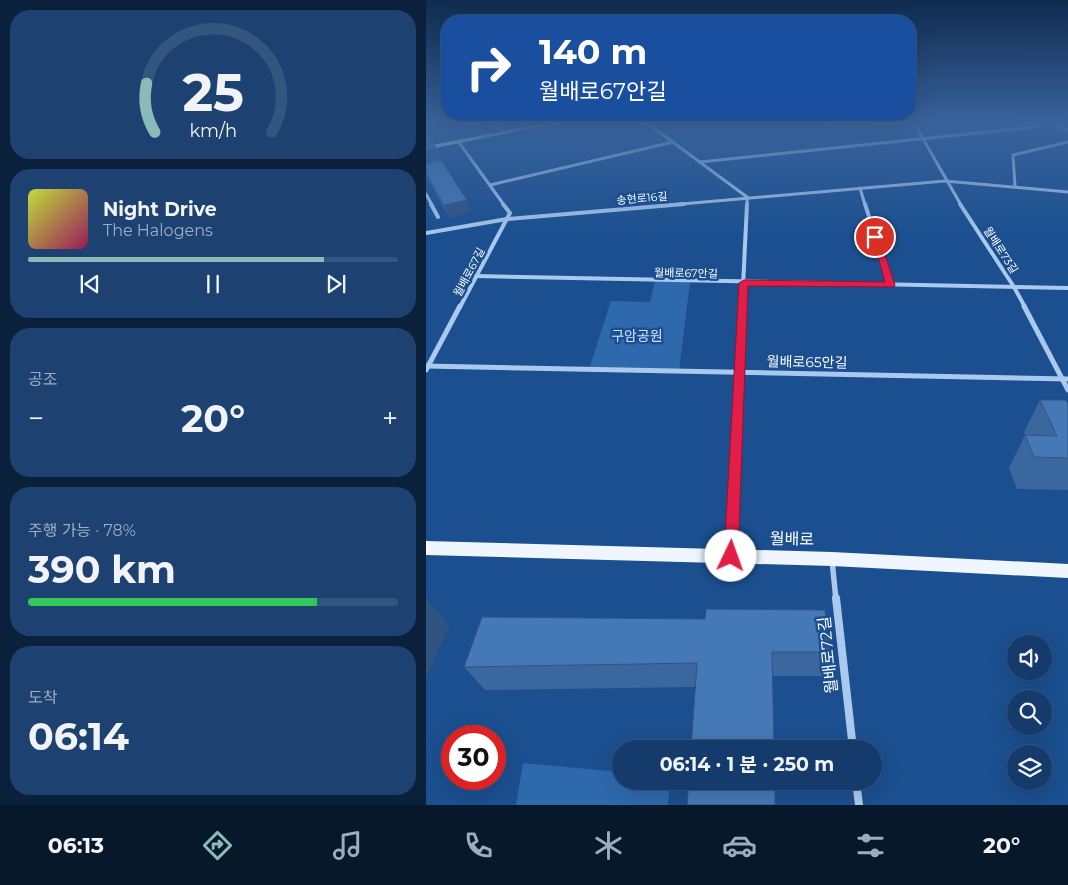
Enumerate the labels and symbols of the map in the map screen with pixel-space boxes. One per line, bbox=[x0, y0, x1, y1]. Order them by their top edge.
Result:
street label: 송현로16길 bbox=[616, 189, 668, 207]
pin bbox=[854, 216, 896, 258]
street label: 월배로73길 bbox=[981, 224, 1021, 276]
street label: 월배로67길 bbox=[450, 245, 488, 299]
street label: 월배로67안길 bbox=[654, 265, 718, 281]
park label: 구암공원 bbox=[611, 327, 663, 345]
street label: 월배로65안길 bbox=[766, 352, 848, 372]
position arrow bbox=[704, 529, 756, 581]
street label: 월배로 bbox=[770, 529, 815, 549]
street label: 월배로72길 bbox=[815, 616, 841, 694]
speed limit sign: 30 bbox=[441, 725, 506, 790]

